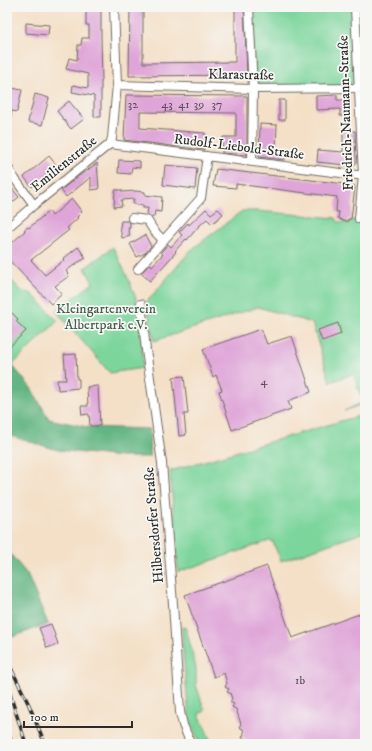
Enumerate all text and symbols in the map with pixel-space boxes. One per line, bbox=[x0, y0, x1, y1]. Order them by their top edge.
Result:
street label: Friedrich-Naumann-Straße bbox=[334, 35, 358, 191]
street label: Klarastraße bbox=[208, 65, 274, 85]
house number: 32 bbox=[128, 97, 138, 112]
house number: 43 bbox=[161, 97, 173, 112]
house number: 41 bbox=[178, 97, 190, 112]
house number: 39 bbox=[194, 97, 204, 112]
house number: 37 bbox=[212, 97, 222, 112]
street label: Rudolf-Liebold-Straße bbox=[173, 130, 305, 164]
street label: Emilienstraße bbox=[27, 132, 101, 196]
park label: Kleingartenverein Albertpark e.V. bbox=[56, 300, 157, 334]
house number: 4 bbox=[261, 374, 269, 389]
street label: Hilbersdorfer Straße bbox=[140, 466, 168, 584]
house number: 1b bbox=[295, 673, 305, 688]
scale bar bbox=[24, 703, 132, 729]
text: 100 m bbox=[30, 710, 59, 725]

